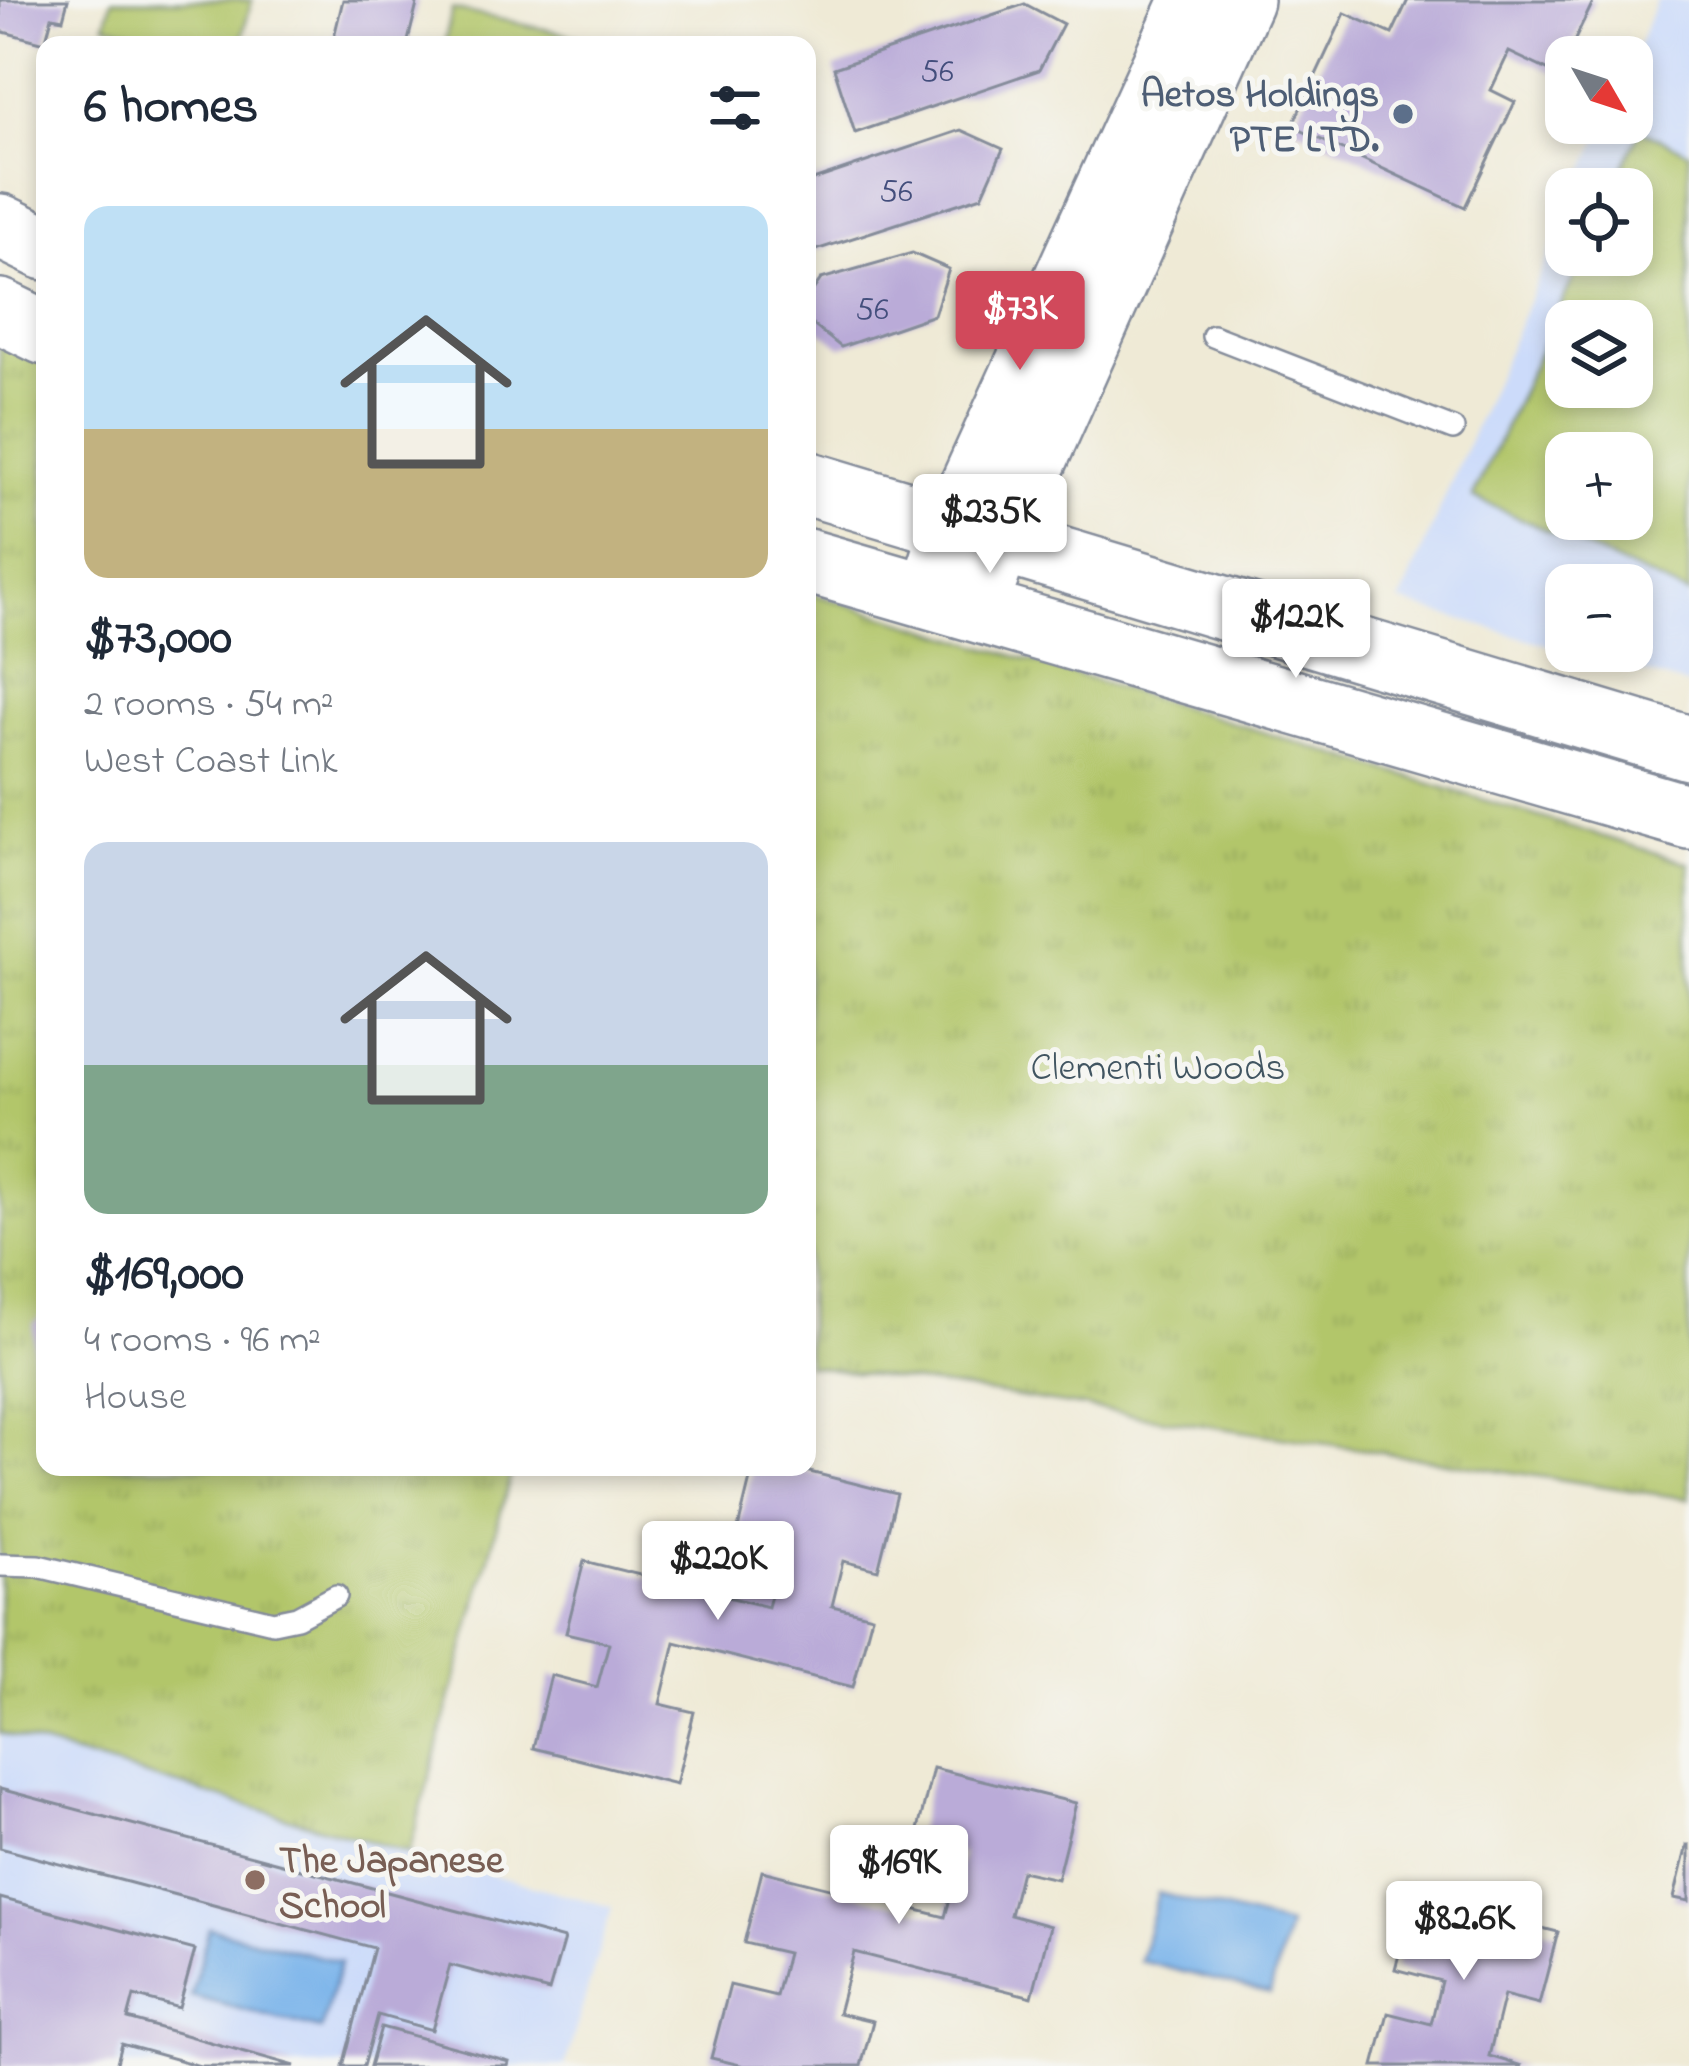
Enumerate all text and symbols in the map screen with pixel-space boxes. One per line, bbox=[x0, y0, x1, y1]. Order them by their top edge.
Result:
north arrow bbox=[1545, 36, 1653, 144]
map controls bbox=[1545, 36, 1653, 672]
house number: 56 bbox=[920, 49, 954, 97]
place label: Aetos Holdings PTE LTD. bbox=[1141, 68, 1379, 170]
text: 6 homes bbox=[84, 71, 258, 146]
icon: filters bbox=[702, 75, 768, 141]
marker: Aetos Holdings PTE LTD. bbox=[1390, 101, 1416, 127]
button: locate bbox=[1545, 168, 1653, 276]
house number: 56 bbox=[879, 169, 913, 217]
pin: $73K bbox=[949, 271, 1091, 373]
text: $73K bbox=[983, 281, 1057, 338]
icon: home bbox=[318, 284, 534, 500]
house number: 56 bbox=[855, 287, 889, 335]
button: layers bbox=[1545, 300, 1653, 408]
button: + bbox=[1545, 432, 1653, 540]
pin: $235K bbox=[906, 474, 1074, 576]
text: $235K bbox=[940, 484, 1040, 541]
button: − bbox=[1545, 564, 1653, 672]
pin: $122K bbox=[1212, 579, 1380, 681]
text: $122K bbox=[1249, 589, 1343, 646]
text: $73,000 bbox=[84, 602, 232, 677]
text: 2 rooms · 54 m² bbox=[84, 677, 334, 734]
text: West Coast Link bbox=[84, 734, 338, 791]
icon: home bbox=[318, 920, 534, 1136]
park label: Clementi Woods bbox=[1031, 1041, 1285, 1098]
text: $169,000 bbox=[84, 1238, 244, 1313]
text: 4 rooms · 96 m² bbox=[84, 1313, 321, 1370]
text: House bbox=[84, 1370, 186, 1427]
pin: $220K bbox=[634, 1521, 802, 1623]
text: $220K bbox=[669, 1531, 767, 1588]
pin: $169K bbox=[815, 1825, 983, 1927]
place label: The Japanese School bbox=[279, 1834, 505, 1936]
text: $169K bbox=[857, 1835, 941, 1892]
marker: The Japanese School bbox=[242, 1867, 268, 1893]
pin: $82.6K bbox=[1366, 1881, 1562, 1983]
text: $82.6K bbox=[1413, 1891, 1515, 1948]

